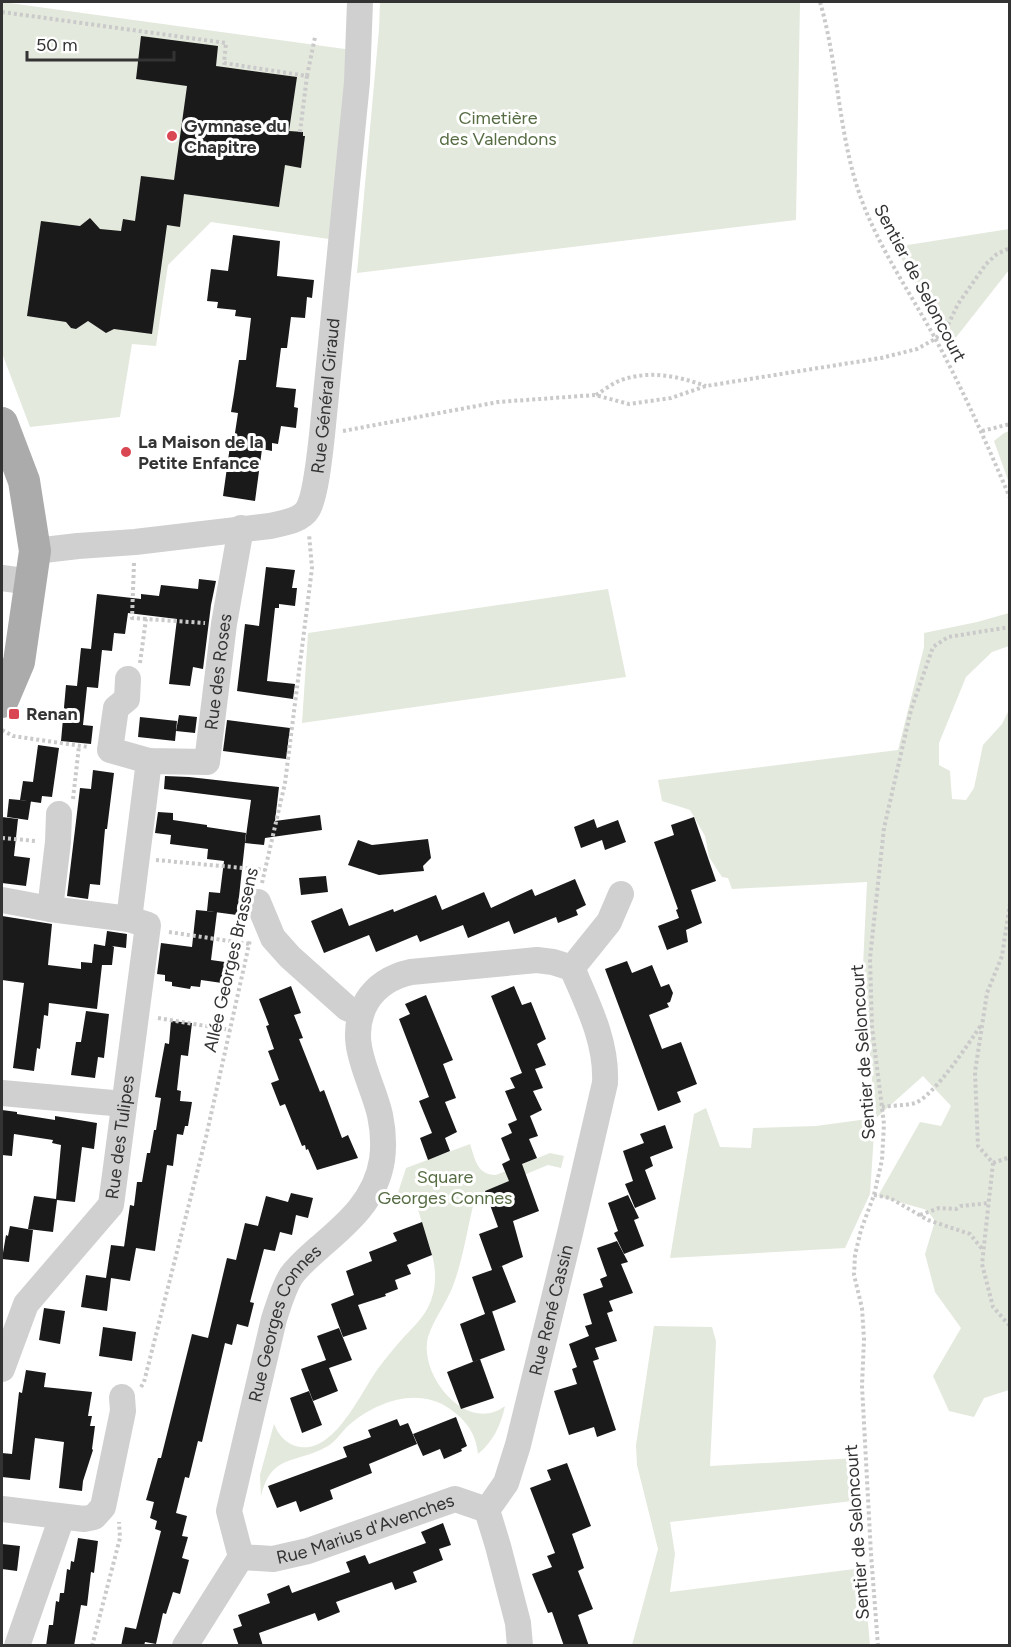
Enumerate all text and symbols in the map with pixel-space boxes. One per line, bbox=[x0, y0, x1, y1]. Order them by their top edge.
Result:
scale bar bbox=[27, 24, 174, 62]
text: 50 m bbox=[36, 34, 78, 56]
park label: Cimetière des Valendons bbox=[439, 107, 557, 150]
place label: Gymnase du Chapitre bbox=[184, 115, 287, 158]
marker: Gymnase du Chapitre bbox=[165, 129, 179, 143]
street label: Sentier de Seloncourt bbox=[869, 200, 971, 366]
street label: Rue Général Giraud bbox=[306, 317, 345, 475]
place label: La Maison de la Petite Enfance bbox=[138, 431, 264, 474]
marker: La Maison de la Petite Enfance bbox=[119, 445, 133, 459]
street label: Rue des Roses bbox=[200, 612, 237, 731]
place label: Renan bbox=[26, 703, 78, 725]
marker: Renan bbox=[7, 707, 21, 721]
street label: Allée Georges Brassens bbox=[199, 866, 263, 1054]
street label: Sentier de Seloncourt bbox=[846, 963, 880, 1140]
street label: Rue des Tulipes bbox=[101, 1074, 139, 1201]
park label: Square Georges Connes bbox=[378, 1166, 512, 1209]
street label: Rue Georges Connes bbox=[244, 1240, 326, 1404]
street label: Rue René Cassin bbox=[524, 1242, 578, 1378]
street label: Sentier de Seloncourt bbox=[840, 1443, 874, 1620]
street label: Rue Marius d'Avenches bbox=[274, 1489, 457, 1569]

